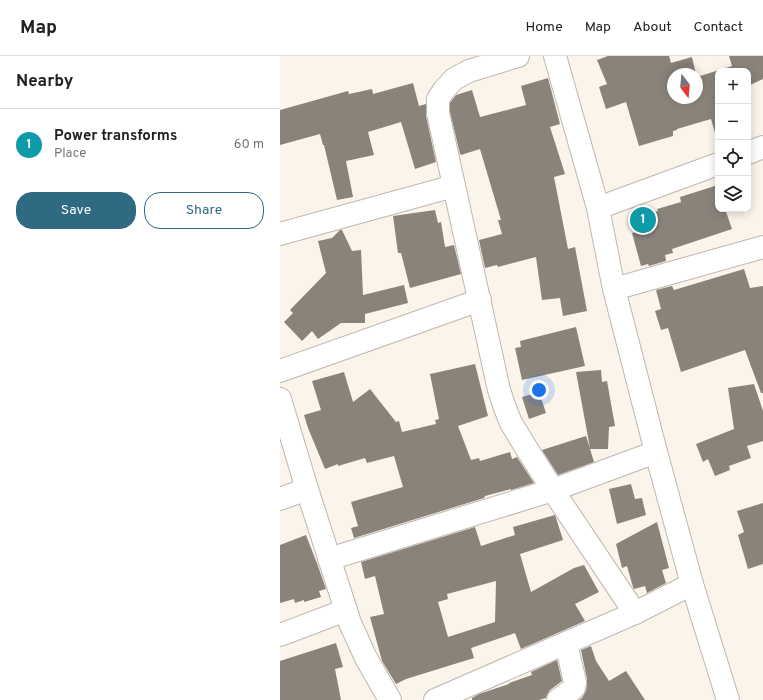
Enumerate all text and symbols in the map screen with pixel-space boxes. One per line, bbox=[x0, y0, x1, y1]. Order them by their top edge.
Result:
text: Map bbox=[20, 16, 57, 40]
text: Home bbox=[526, 19, 563, 36]
text: Map bbox=[585, 19, 611, 36]
text: About bbox=[633, 19, 672, 36]
text: Contact bbox=[694, 19, 743, 36]
north arrow bbox=[667, 68, 703, 104]
map controls bbox=[715, 68, 751, 212]
button: + bbox=[715, 68, 751, 104]
text: Nearby bbox=[16, 71, 73, 93]
button: − bbox=[715, 104, 751, 140]
text: Power transforms bbox=[54, 127, 177, 146]
text: 1 bbox=[26, 137, 32, 153]
text: 60 m bbox=[234, 137, 264, 153]
button: locate bbox=[715, 140, 751, 176]
text: Place bbox=[54, 146, 86, 162]
button: layers bbox=[715, 176, 751, 212]
button: Save bbox=[16, 192, 136, 229]
button: Share bbox=[144, 192, 264, 229]
pin: 1 bbox=[630, 205, 656, 235]
your location bbox=[529, 380, 549, 400]

